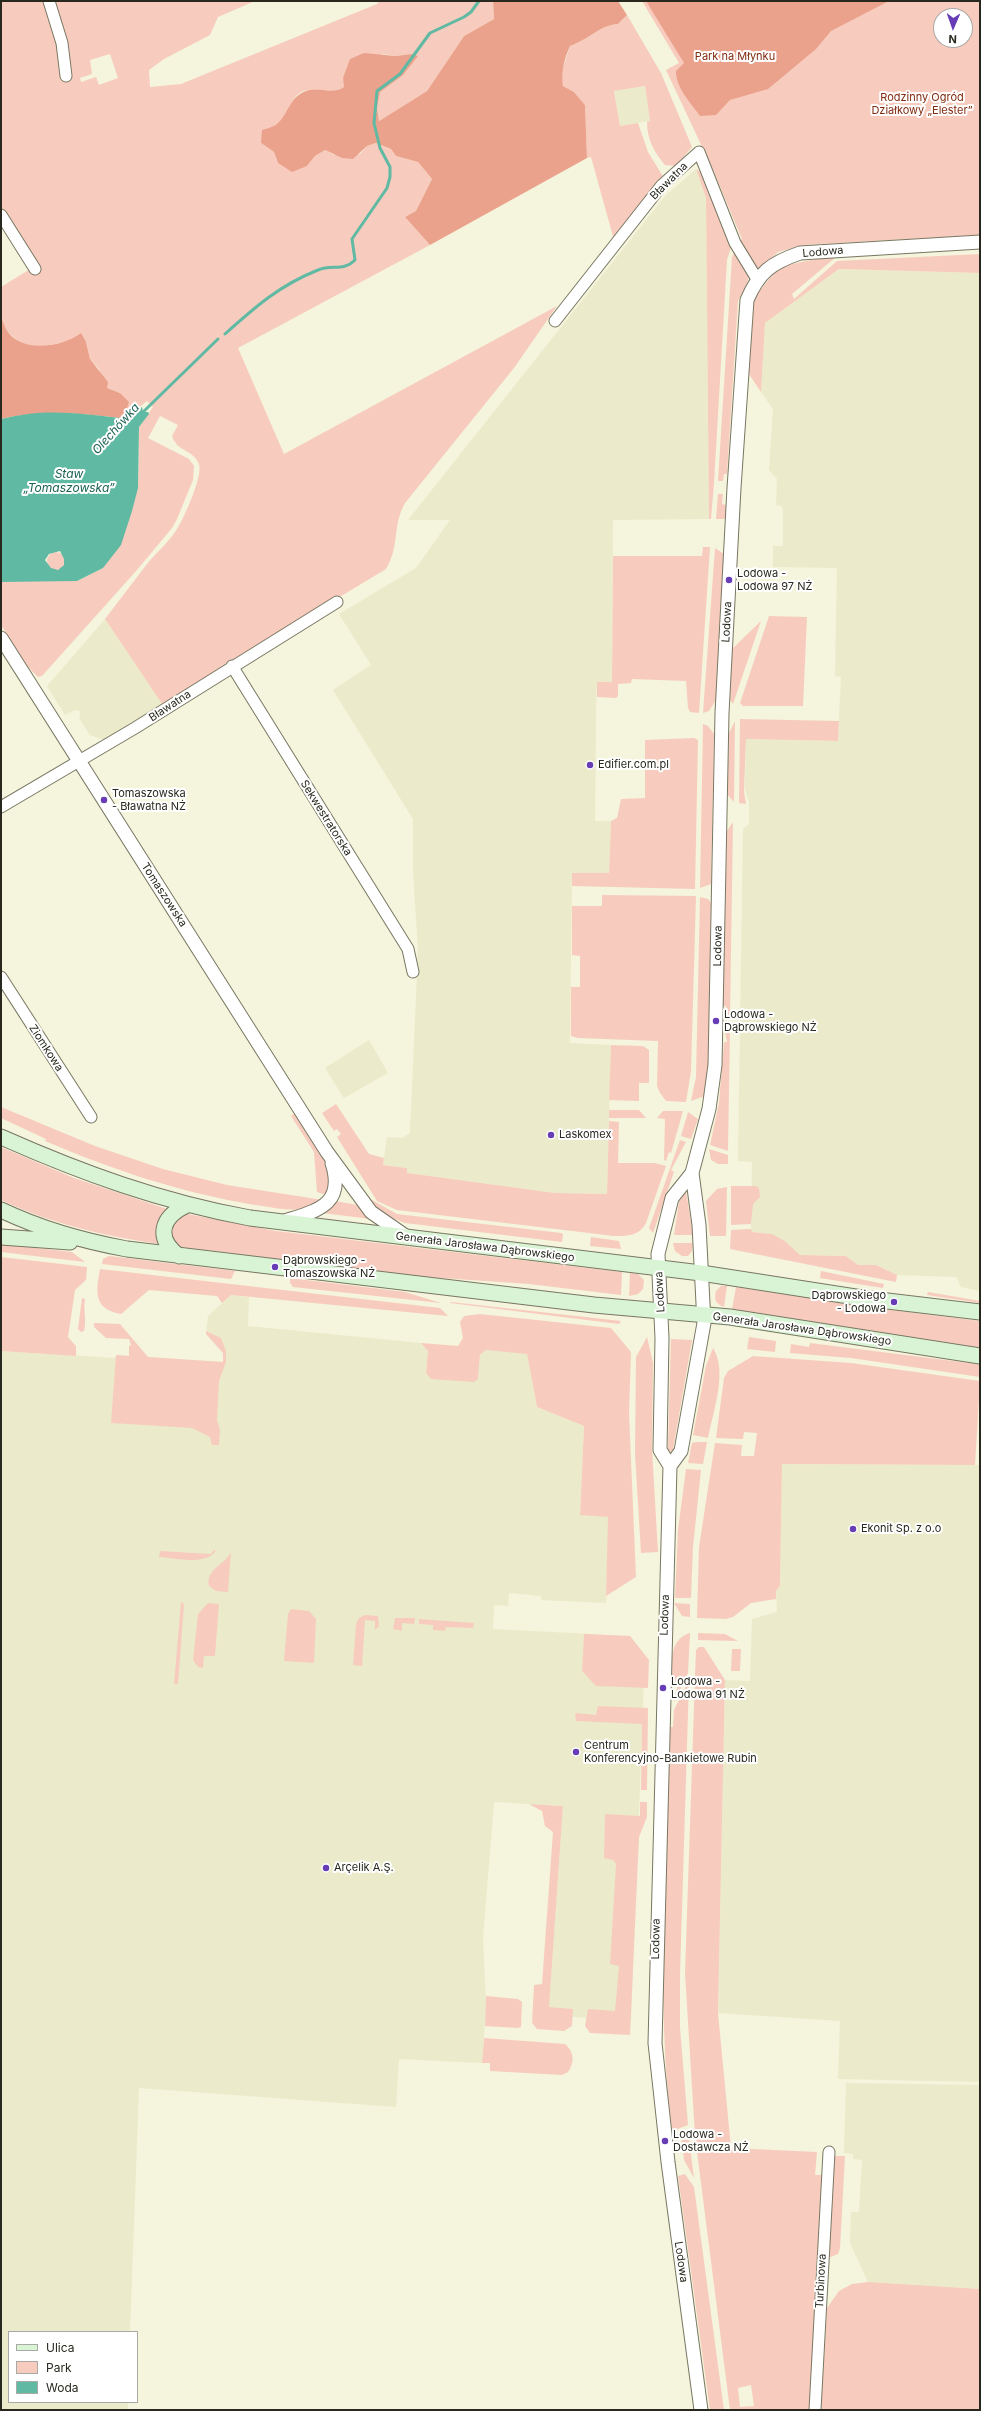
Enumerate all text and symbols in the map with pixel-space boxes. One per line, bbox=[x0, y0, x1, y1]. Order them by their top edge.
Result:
north arrow bbox=[933, 8, 973, 48]
text: N bbox=[948, 32, 957, 46]
park label: Park na Młynku bbox=[695, 50, 775, 64]
park label: Rodzinny Ogród Działkowy „Elester” bbox=[871, 91, 973, 117]
street label: Bławatna bbox=[648, 160, 690, 202]
street label: Lodowa bbox=[802, 244, 844, 260]
water label: Olechówka bbox=[89, 401, 143, 457]
water label: Staw „Tomaszowska” bbox=[23, 467, 115, 495]
place label: Lodowa - Lodowa 97 NŻ bbox=[737, 567, 812, 593]
marker: Lodowa - Lodowa 97 NŻ bbox=[724, 575, 734, 585]
street label: Lodowa bbox=[719, 601, 735, 643]
street label: Bławatna bbox=[146, 688, 194, 724]
place label: Edifier.com.pl bbox=[598, 758, 669, 772]
marker: Edifier.com.pl bbox=[585, 760, 595, 770]
street label: Sekwestratorska bbox=[297, 778, 355, 858]
place label: Tomaszowska - Bławatna NŻ bbox=[112, 787, 186, 813]
marker: Tomaszowska - Bławatna NŻ bbox=[99, 795, 109, 805]
street label: Tomaszowska bbox=[138, 860, 190, 930]
street label: Lodowa bbox=[711, 925, 725, 967]
place label: Lodowa - Dąbrowskiego NŻ bbox=[724, 1008, 817, 1034]
marker: Lodowa - Dąbrowskiego NŻ bbox=[711, 1016, 721, 1026]
street label: Ziomkowa bbox=[26, 1022, 66, 1074]
place label: Laskomex bbox=[559, 1128, 611, 1142]
marker: Laskomex bbox=[546, 1130, 556, 1140]
street label: Generała Jarosława Dąbrowskiego bbox=[395, 1229, 575, 1265]
place label: Dąbrowskiego - Tomaszowska NŻ bbox=[283, 1254, 375, 1280]
marker: Dąbrowskiego - Tomaszowska NŻ bbox=[270, 1262, 280, 1272]
street label: Lodowa bbox=[652, 1271, 668, 1313]
place label: Dąbrowskiego - Lodowa bbox=[812, 1289, 886, 1315]
marker: Dąbrowskiego - Lodowa bbox=[889, 1297, 899, 1307]
street label: Generała Jarosława Dąbrowskiego bbox=[712, 1310, 892, 1348]
place label: Ekonit Sp. z o.o bbox=[861, 1522, 941, 1536]
marker: Ekonit Sp. z o.o bbox=[848, 1524, 858, 1534]
street label: Lodowa bbox=[658, 1594, 672, 1636]
place label: Lodowa - Lodowa 91 NŻ bbox=[671, 1675, 745, 1701]
marker: Lodowa - Lodowa 91 NŻ bbox=[658, 1683, 668, 1693]
place label: Centrum Konferencyjno-Bankietowe Rubin bbox=[584, 1739, 757, 1765]
marker: Centrum Konferencyjno-Bankietowe Rubin bbox=[571, 1747, 581, 1757]
place label: Arçelik A.Ş. bbox=[334, 1861, 394, 1875]
marker: Arçelik A.Ş. bbox=[321, 1863, 331, 1873]
street label: Lodowa bbox=[649, 1918, 663, 1960]
place label: Lodowa - Dostawcza NŻ bbox=[673, 2128, 749, 2154]
marker: Lodowa - Dostawcza NŻ bbox=[660, 2136, 670, 2146]
street label: Lodowa bbox=[672, 2241, 690, 2283]
street label: Turbinowa bbox=[813, 2253, 829, 2309]
legend bbox=[8, 2331, 138, 2403]
text: Ulica bbox=[46, 2340, 74, 2355]
text: Park bbox=[46, 2360, 72, 2375]
text: Woda bbox=[46, 2380, 79, 2395]

